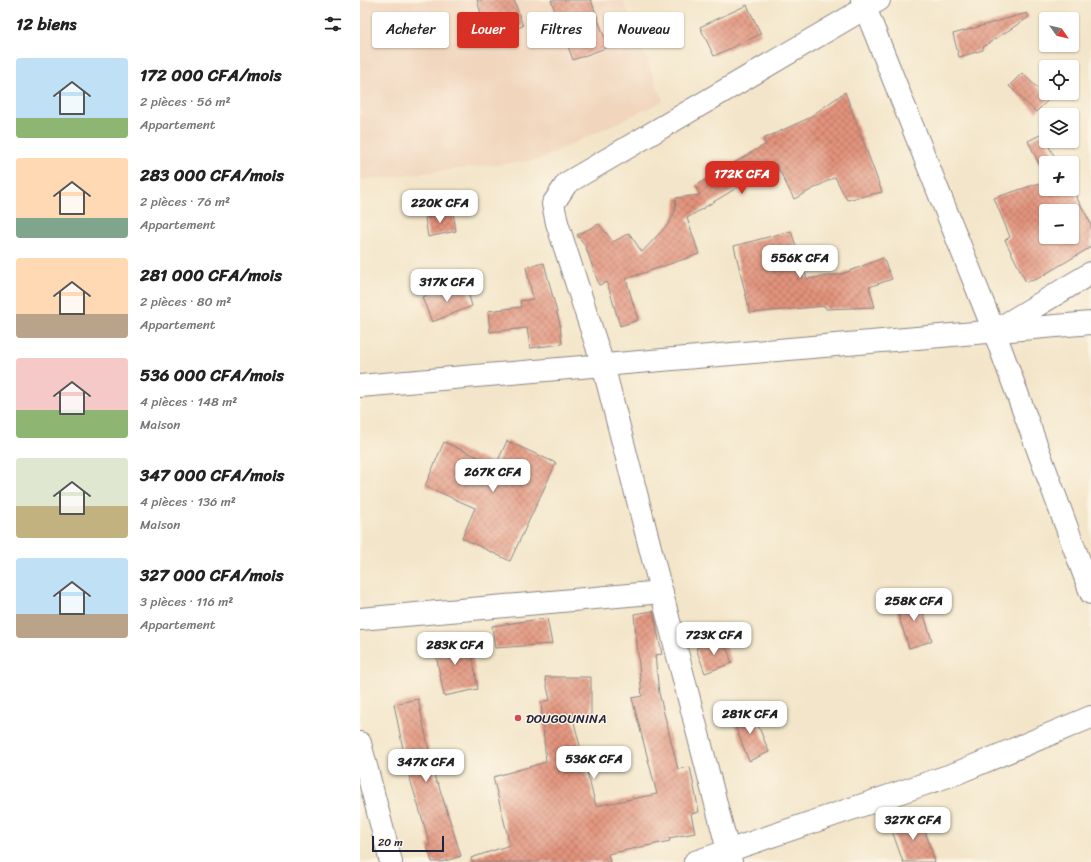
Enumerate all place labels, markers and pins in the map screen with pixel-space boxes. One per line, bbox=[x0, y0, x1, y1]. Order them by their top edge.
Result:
pin: 172K CFA bbox=[701, 161, 783, 195]
pin: 220K CFA bbox=[399, 190, 481, 224]
pin: 556K CFA bbox=[759, 245, 841, 279]
pin: 317K CFA bbox=[406, 269, 488, 303]
pin: 267K CFA bbox=[452, 459, 534, 493]
pin: 258K CFA bbox=[873, 588, 955, 622]
pin: 723K CFA bbox=[673, 622, 755, 656]
pin: 283K CFA bbox=[414, 632, 496, 666]
pin: 281K CFA bbox=[709, 701, 791, 735]
place label: DOUGOUNINA bbox=[526, 707, 606, 730]
marker: DOUGOUNINA bbox=[513, 713, 523, 723]
pin: 536K CFA bbox=[553, 746, 635, 780]
pin: 347K CFA bbox=[385, 749, 467, 783]
pin: 327K CFA bbox=[872, 807, 954, 841]

